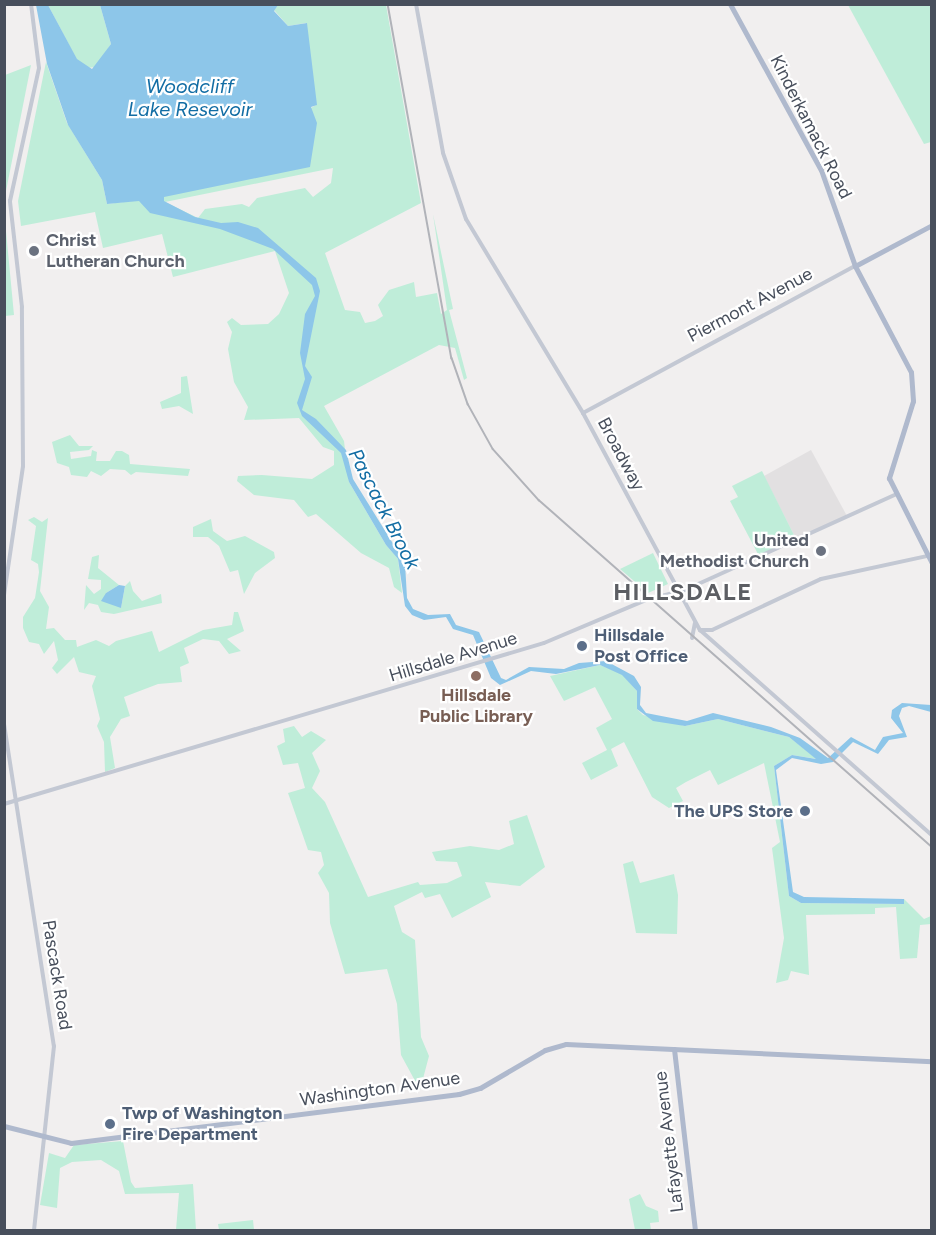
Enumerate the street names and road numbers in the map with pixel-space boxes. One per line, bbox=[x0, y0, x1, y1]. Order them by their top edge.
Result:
street label: Kinderkamack Road bbox=[765, 52, 857, 202]
street label: Piermont Avenue bbox=[684, 263, 816, 347]
street label: Broadway bbox=[593, 414, 649, 494]
street label: Hillsdale Avenue bbox=[386, 627, 520, 687]
street label: Pascack Road bbox=[38, 918, 76, 1032]
street label: Washington Avenue bbox=[299, 1067, 461, 1111]
street label: Lafayette Avenue bbox=[650, 1070, 688, 1214]

